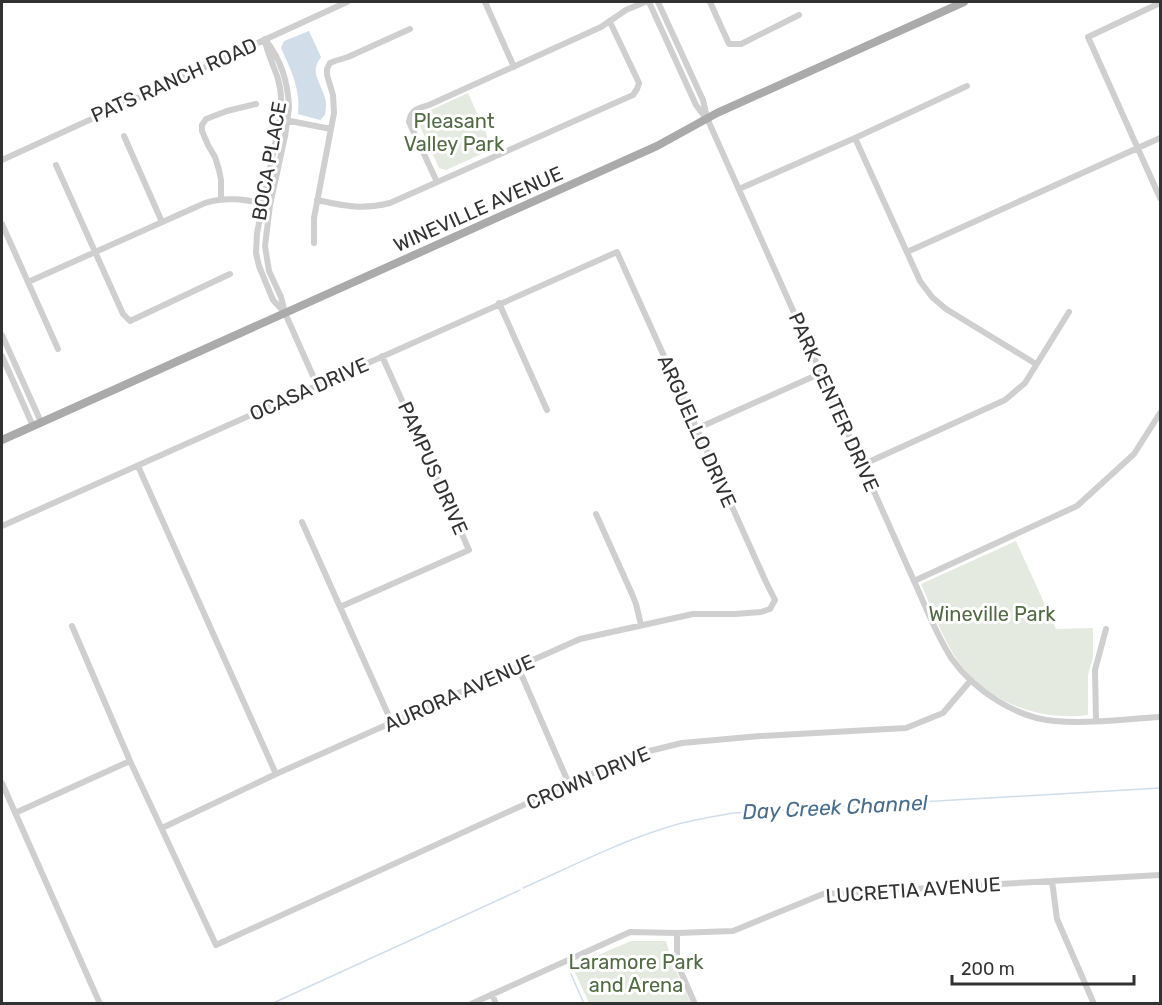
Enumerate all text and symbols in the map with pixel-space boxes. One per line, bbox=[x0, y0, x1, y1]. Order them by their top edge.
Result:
street label: PATS RANCH ROAD bbox=[87, 33, 261, 127]
street label: BOCA PLACE bbox=[247, 100, 291, 222]
park label: Pleasant Valley Park bbox=[404, 109, 505, 156]
street label: WINEVILLE AVENUE bbox=[390, 161, 566, 257]
street label: PARK CENTER DRIVE bbox=[784, 309, 884, 495]
street label: ARGUELLO DRIVE bbox=[653, 351, 741, 511]
street label: OCASA DRIVE bbox=[246, 352, 372, 426]
street label: PAMPUS DRIVE bbox=[393, 398, 473, 538]
park label: Wineville Park bbox=[928, 602, 1056, 626]
street label: AURORA AVENUE bbox=[380, 649, 538, 737]
street label: CROWN DRIVE bbox=[522, 741, 654, 815]
water label: Day Creek Channel bbox=[742, 790, 929, 824]
street label: LUCRETIA AVENUE bbox=[825, 872, 1001, 908]
scale bar bbox=[952, 948, 1134, 986]
park label: Laramore Park and Arena bbox=[568, 950, 704, 997]
text: 200 m bbox=[961, 958, 1015, 980]

